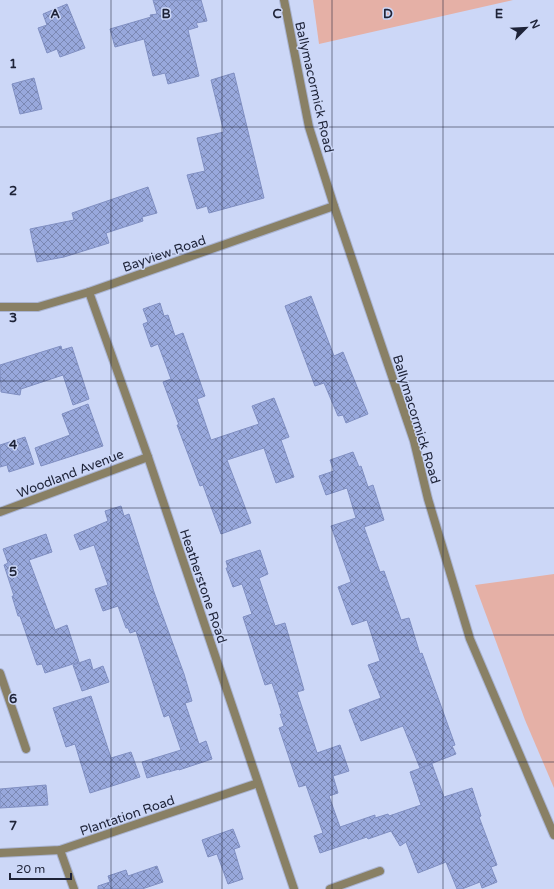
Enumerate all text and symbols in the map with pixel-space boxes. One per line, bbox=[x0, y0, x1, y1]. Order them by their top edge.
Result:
text: A bbox=[50, 6, 60, 22]
text: B bbox=[161, 6, 171, 22]
text: C bbox=[272, 6, 282, 22]
text: D bbox=[383, 6, 393, 22]
text: E bbox=[495, 6, 503, 22]
north arrow bbox=[506, 8, 546, 48]
text: N bbox=[527, 17, 542, 31]
street label: Ballymacormick Road bbox=[291, 20, 337, 154]
text: 1 bbox=[9, 56, 17, 72]
text: 2 bbox=[9, 183, 17, 199]
street label: Bayview Road bbox=[121, 232, 208, 276]
text: 3 bbox=[9, 310, 17, 326]
street label: Ballymacormick Road bbox=[389, 353, 443, 486]
text: 4 bbox=[9, 437, 18, 453]
street label: Woodland Avenue bbox=[15, 446, 126, 502]
street label: Heatherstone Road bbox=[176, 527, 230, 645]
text: 5 bbox=[9, 564, 17, 580]
text: 6 bbox=[9, 691, 17, 707]
street label: Plantation Road bbox=[78, 792, 177, 840]
text: 7 bbox=[9, 818, 17, 834]
scale bar bbox=[10, 855, 71, 881]
text: 20 m bbox=[16, 862, 45, 876]

